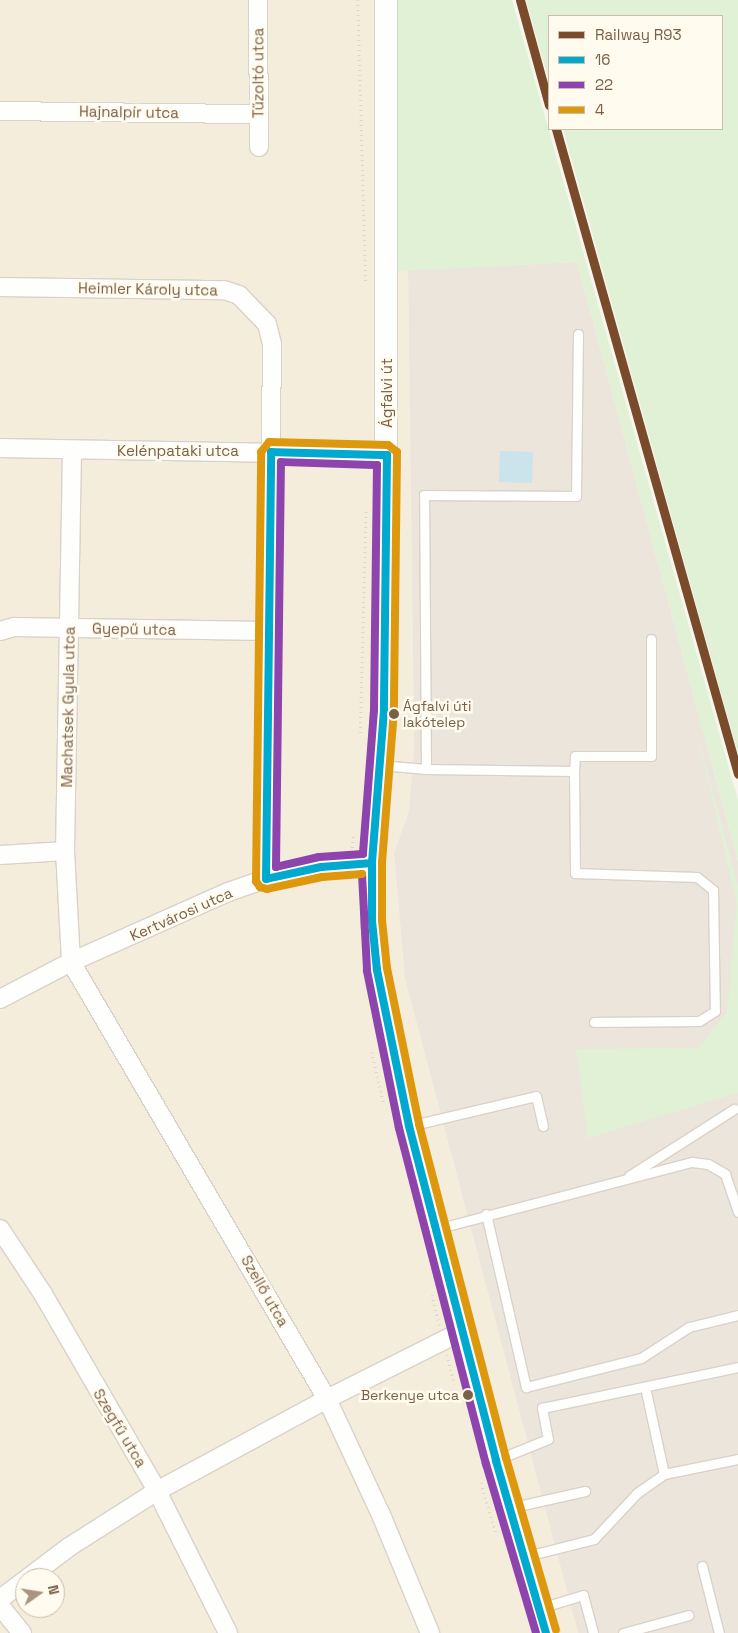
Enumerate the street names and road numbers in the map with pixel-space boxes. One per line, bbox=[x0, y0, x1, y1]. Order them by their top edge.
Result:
street label: Tűzoltó utca bbox=[249, 28, 267, 118]
street label: Hajnalpír utca bbox=[79, 102, 179, 122]
street label: Heimler Károly utca bbox=[78, 279, 218, 299]
street label: Ágfalvi út bbox=[378, 358, 396, 428]
street label: Kelénpataki utca bbox=[117, 442, 239, 460]
street label: Gyepű utca bbox=[92, 619, 176, 639]
street label: Machatsek Gyula utca bbox=[58, 626, 78, 788]
street label: Kertvárosi utca bbox=[127, 883, 235, 945]
street label: Szellő utca bbox=[237, 1252, 293, 1330]
street label: Szegfű utca bbox=[90, 1386, 150, 1470]

